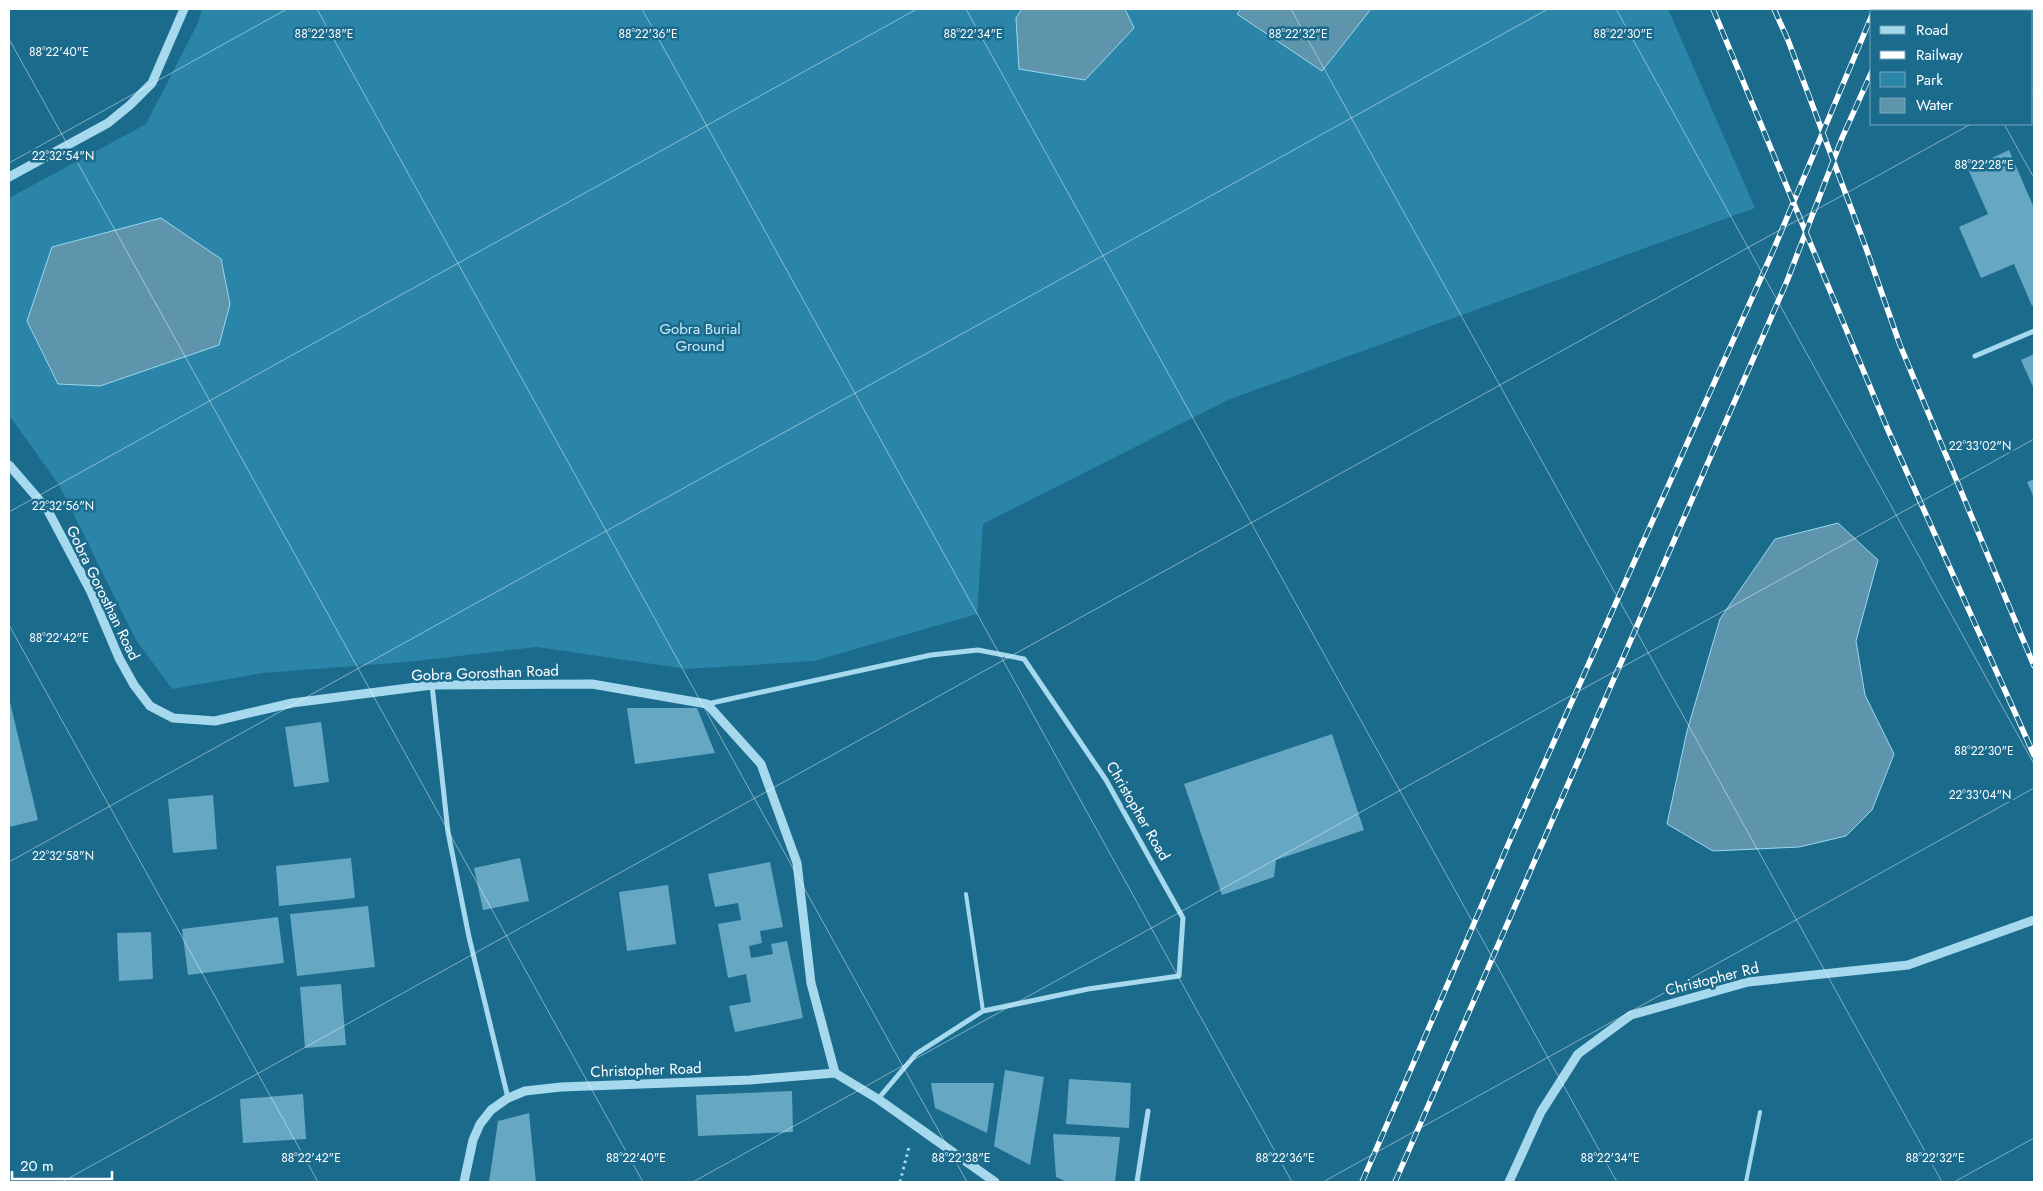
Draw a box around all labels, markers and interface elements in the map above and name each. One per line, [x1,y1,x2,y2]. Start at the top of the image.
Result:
legend [1870,10,2033,125]
text: Road [1916,19,1948,41]
text: 88°22'38"E [295,25,353,43]
text: 88°22'36"E [618,25,678,43]
text: 88°22'34"E [943,25,1003,43]
text: 88°22'32"E [1268,25,1328,43]
text: 88°22'30"E [1593,25,1653,43]
text: 88°22'40"E [29,43,89,61]
text: Railway [1916,44,1963,66]
text: Park [1916,69,1943,91]
text: Water [1916,94,1954,116]
text: 22°32'54"N [32,147,94,165]
text: 88°22'28"E [1954,156,2014,174]
park label: Gobra Burial Ground [659,318,741,357]
text: 22°33'02"N [1949,437,2011,455]
text: 22°32'56"N [32,497,94,515]
street label: Gobra Gorosthan Road [61,522,145,664]
text: 88°22'42"E [29,629,89,647]
street label: Gobra Gorosthan Road [411,659,559,687]
text: 88°22'30"E [1954,742,2014,760]
street label: Christopher Road [1101,757,1175,865]
text: 22°33'04"N [1949,786,2011,804]
text: 22°32'58"N [32,847,94,865]
street label: Christopher Rd [1663,957,1761,1001]
street label: Christopher Road [590,1057,702,1083]
scale bar [12,1148,112,1180]
text: 88°22'42"E [281,1149,341,1167]
text: 88°22'40"E [606,1149,666,1167]
text: 88°22'38"E [932,1149,990,1167]
text: 88°22'36"E [1255,1149,1315,1167]
text: 88°22'34"E [1580,1149,1640,1167]
text: 88°22'32"E [1905,1149,1965,1167]
text: 20 m [20,1155,54,1177]

